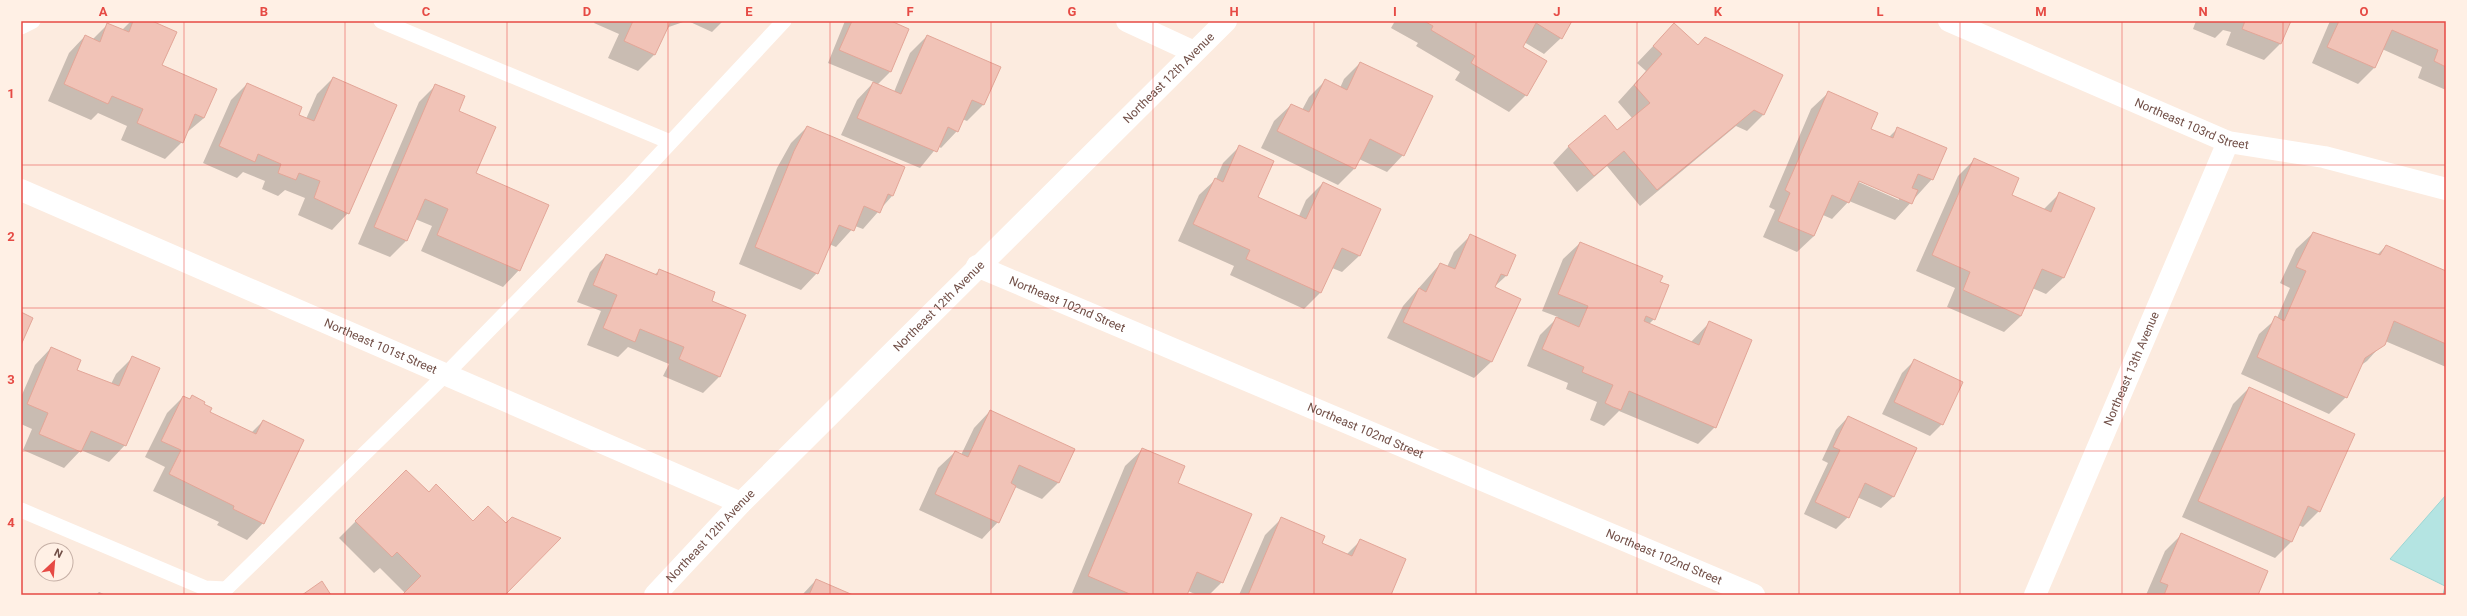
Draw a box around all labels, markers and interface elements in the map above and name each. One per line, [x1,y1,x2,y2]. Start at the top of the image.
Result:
text: A [99,4,108,19]
text: B [260,4,268,19]
text: C [422,4,431,19]
text: D [583,4,591,19]
text: E [745,4,753,19]
text: F [906,4,914,19]
text: G [1068,4,1077,19]
text: H [1229,4,1239,19]
text: I [1393,4,1397,19]
text: J [1553,4,1561,19]
text: K [1714,4,1723,19]
text: L [1876,4,1884,19]
text: M [2035,4,2047,19]
text: N [2198,4,2208,19]
text: O [2360,4,2369,19]
street label: Northeast 12th Avenue [1120,30,1217,126]
text: 1 [7,86,15,101]
street label: Northeast 103rd Street [2132,95,2250,152]
text: 2 [7,229,15,244]
street label: Northeast 12th Avenue [890,258,987,354]
street label: Northeast 102nd Street [1007,273,1127,335]
street label: Northeast 13th Avenue [2101,310,2162,428]
street label: Northeast 101st Street [322,316,439,377]
text: 3 [7,372,15,387]
street label: Northeast 102nd Street [1305,400,1426,461]
street label: Northeast 12th Avenue [663,486,758,585]
text: 4 [7,515,15,530]
street label: Northeast 102nd Street [1604,526,1724,588]
north arrow [34,542,74,582]
text: N [52,546,65,561]

